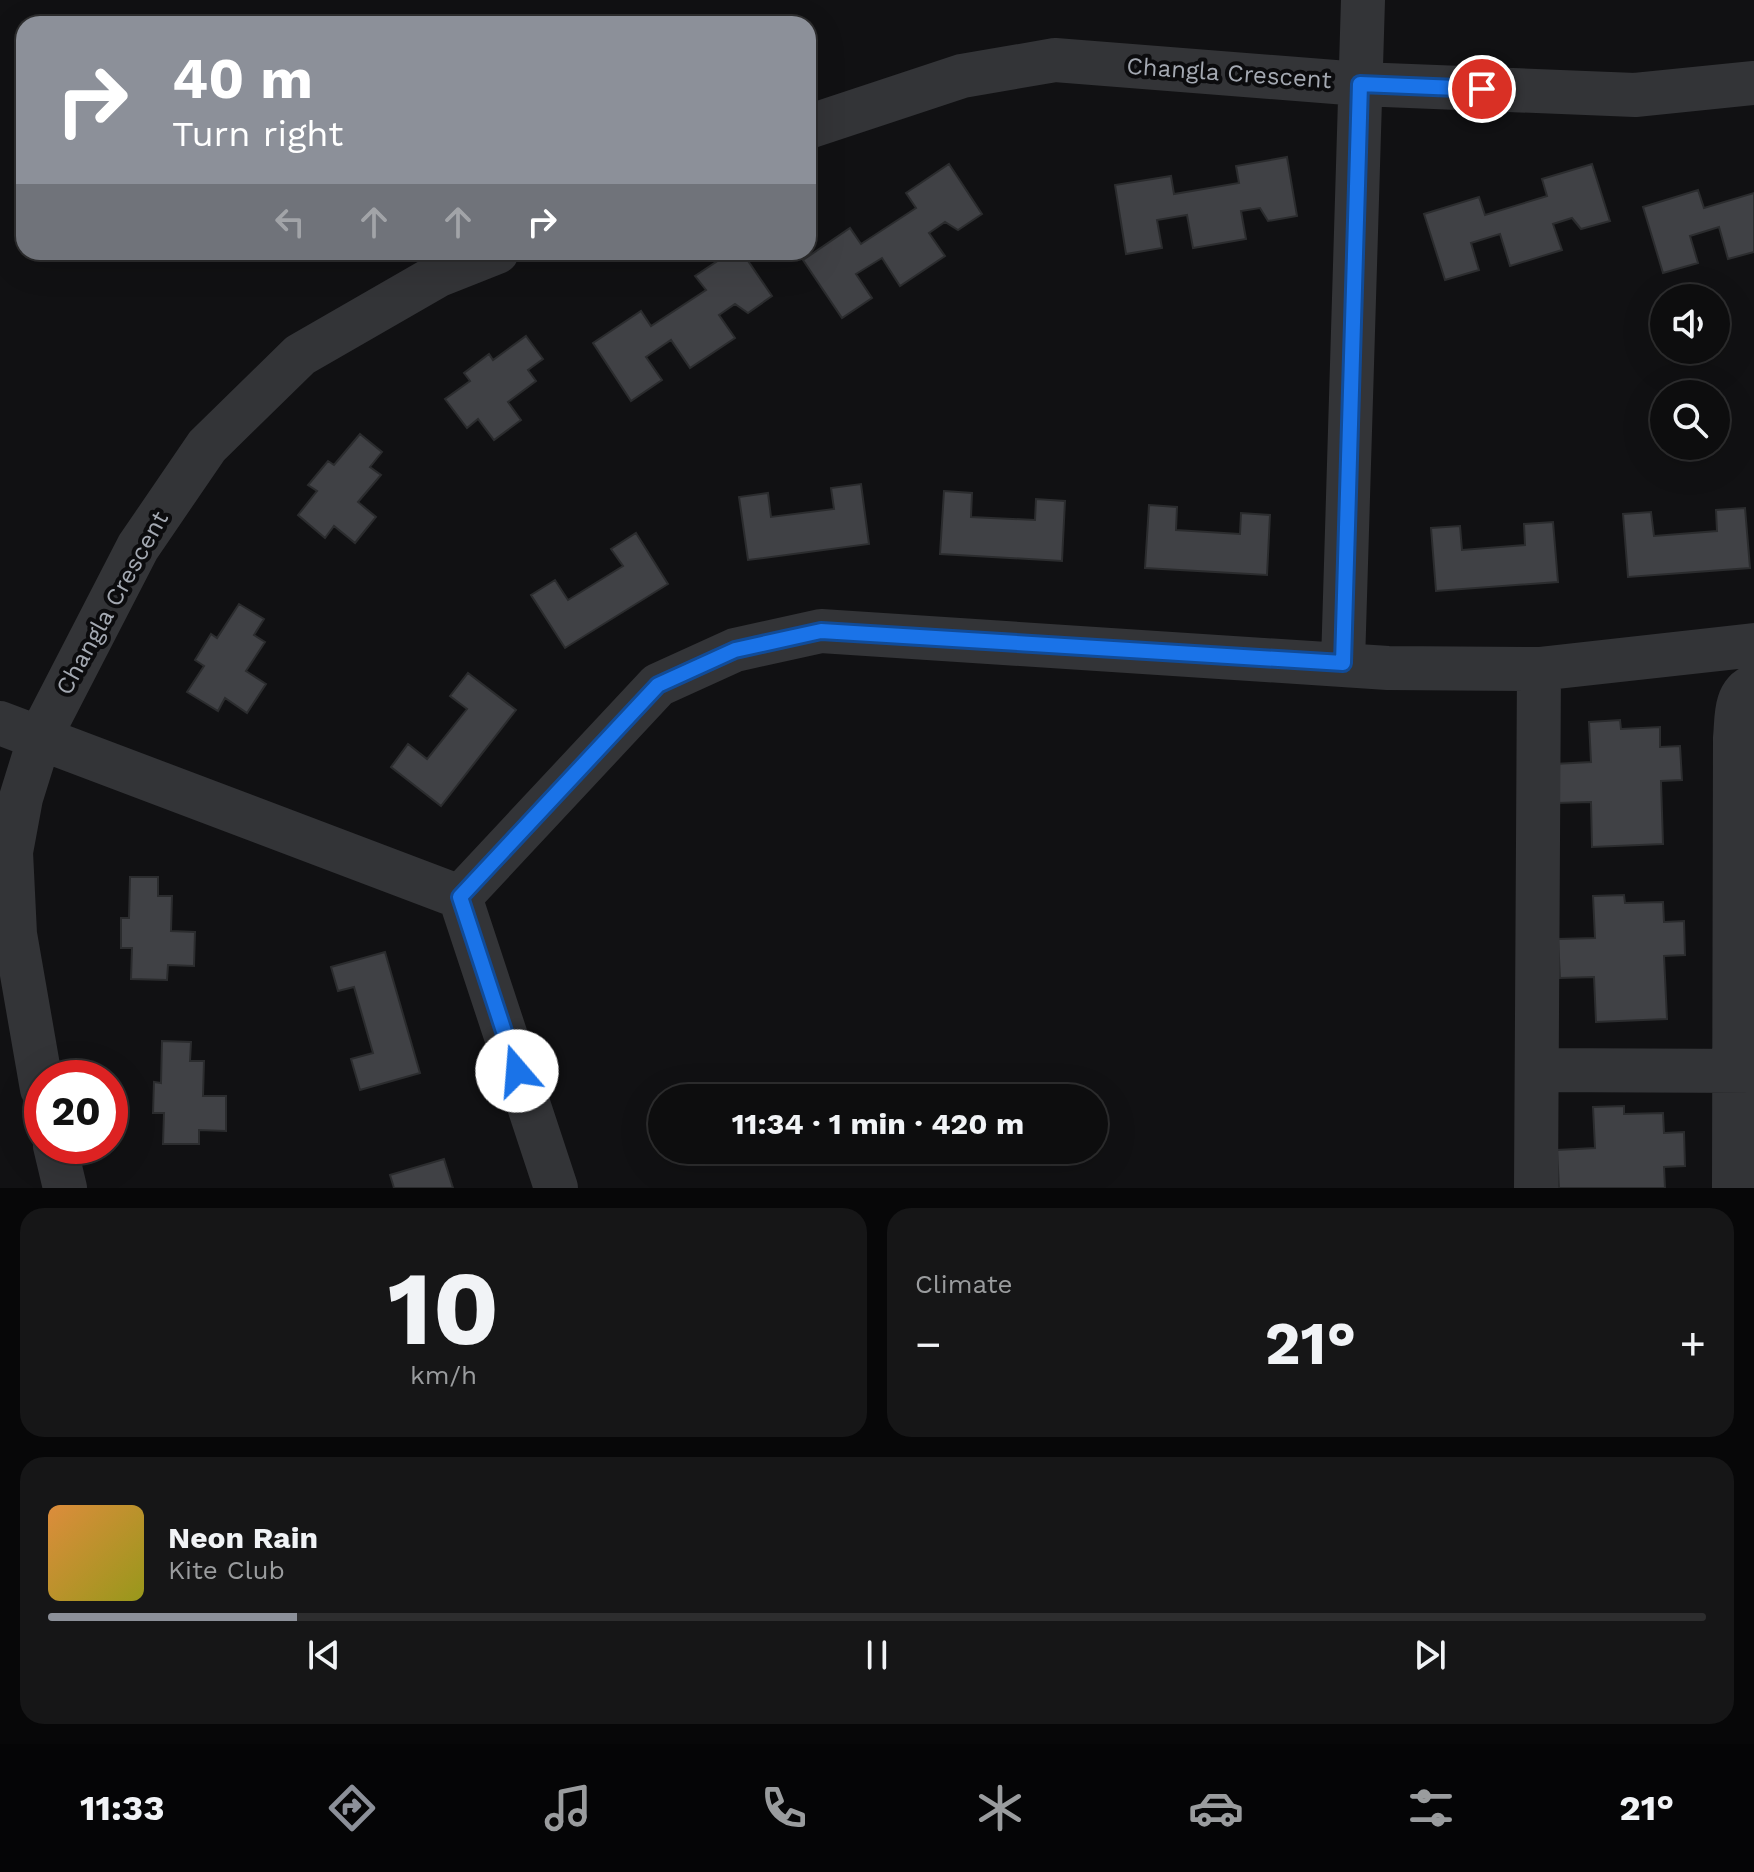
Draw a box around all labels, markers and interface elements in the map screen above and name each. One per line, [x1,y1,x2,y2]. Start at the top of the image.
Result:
text: 40 m [172,46,313,112]
icon: right [40,48,144,152]
street label: Changla Crescent [1126,52,1332,94]
pin [1448,55,1516,123]
icon: arrive [1460,67,1504,111]
text: Turn right [172,113,343,155]
icon: left [268,200,312,244]
icon: ahead [352,200,396,244]
icon: ahead [436,200,480,244]
icon: right [520,200,564,244]
map controls [1650,284,1730,460]
button: sound [1650,284,1730,364]
button: search [1650,380,1730,460]
street label: Changla Crescent [50,506,174,700]
position arrow [475,1029,559,1113]
speed limit sign: 20 [24,1060,128,1164]
text: 11:34 · 1 min · 420 m [732,1106,1024,1141]
text: 10 [388,1247,499,1369]
text: Climate [915,1269,1013,1299]
text: 21° [1265,1308,1356,1379]
text: − [915,1318,942,1370]
text: + [1679,1318,1706,1370]
text: km/h [410,1360,477,1390]
text: Neon Rain [168,1520,318,1555]
text: Kite Club [168,1555,285,1585]
icon: previous [302,1633,346,1677]
icon: pause [855,1633,899,1677]
icon: next [1408,1633,1452,1677]
icon: directions [324,1780,380,1836]
icon: music [540,1780,596,1836]
icon: phone [756,1780,812,1836]
icon: climate [972,1780,1028,1836]
icon: car [1188,1780,1244,1836]
icon: filters [1403,1780,1459,1836]
text: 11:33 [80,1787,165,1829]
text: 21° [1619,1787,1674,1829]

